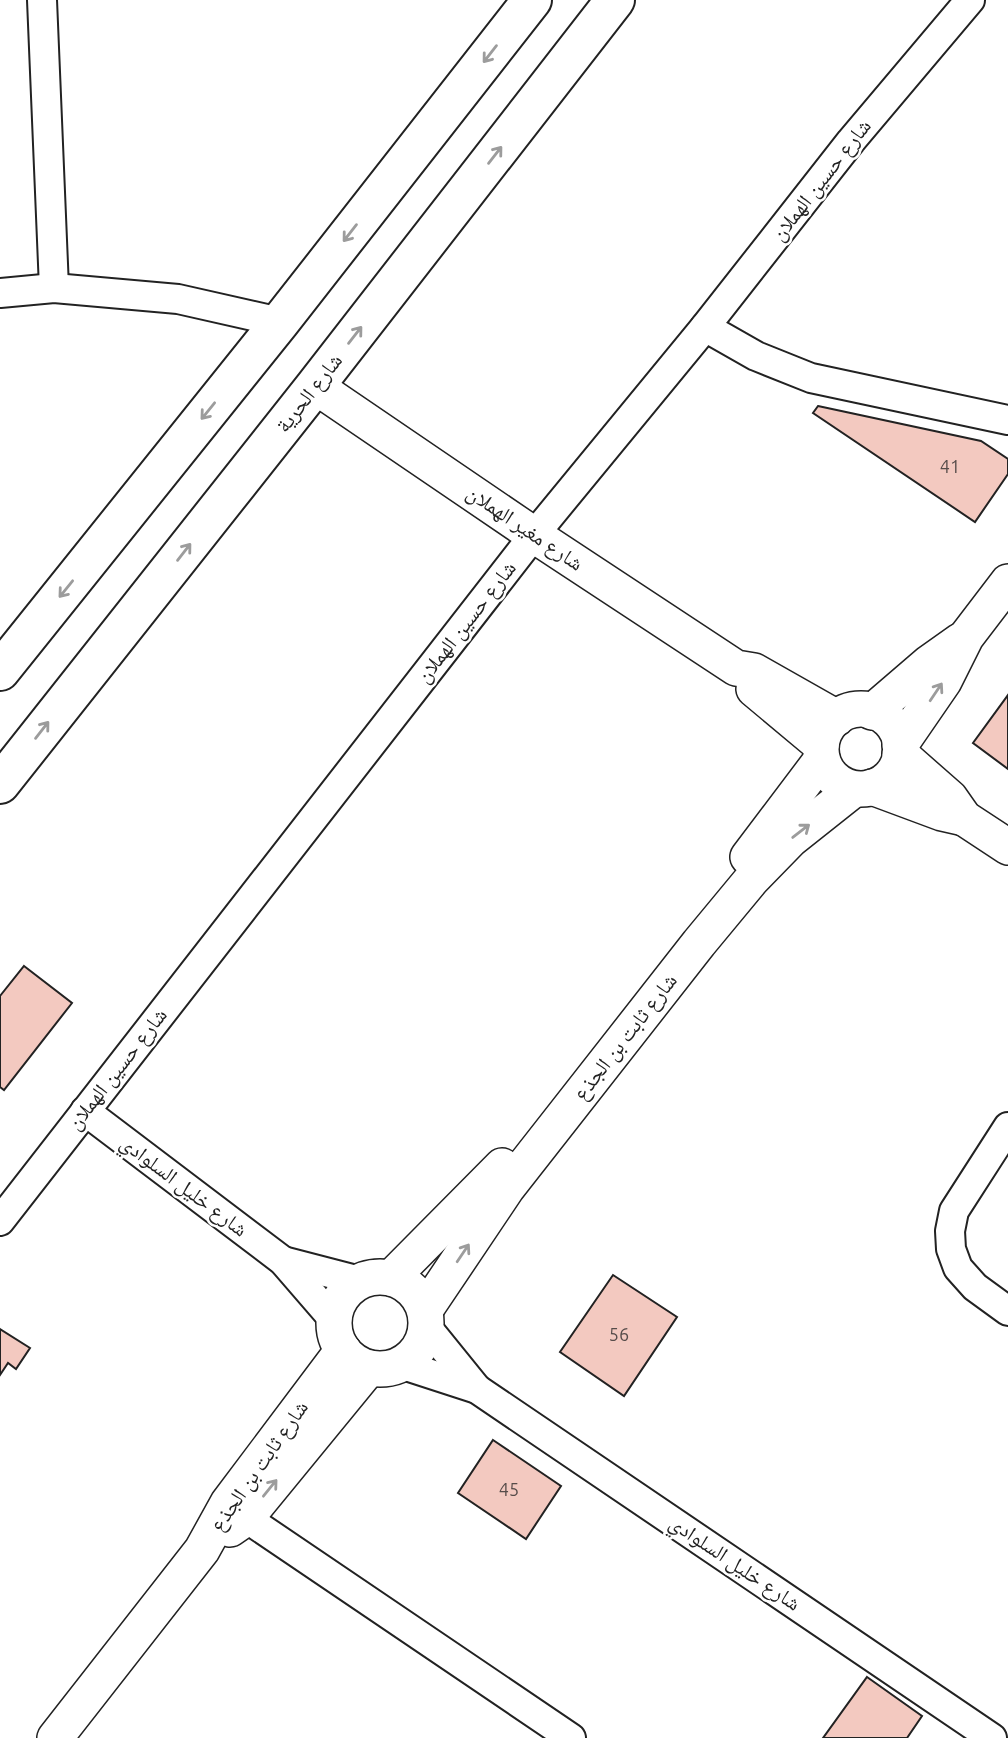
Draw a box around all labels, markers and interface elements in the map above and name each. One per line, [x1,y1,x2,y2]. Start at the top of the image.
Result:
one-way arrow [482,44,497,62]
street label: شارع حسين الهملان [765,114,877,246]
one-way arrow [487,147,502,165]
one-way arrow [342,223,357,242]
one-way arrow [348,326,363,345]
street label: شارع الحرية [270,348,348,438]
one-way arrow [201,402,216,420]
house number: 41 [940,456,960,476]
street label: شارع مغير الهملان [462,479,588,577]
one-way arrow [176,543,191,562]
street label: شارع حسين الهملان [410,556,522,688]
one-way arrow [58,579,74,597]
one-way arrow [929,683,943,703]
one-way arrow [35,722,50,740]
one-way arrow [791,823,809,839]
street label: شارع ثابت بن الجذع [567,968,683,1106]
street label: شارع حسين الهملان [61,1003,173,1135]
street label: شارع خليل السلوادي [113,1130,253,1245]
one-way arrow [456,1244,470,1263]
house number: 56 [609,1324,629,1344]
street label: شارع ثابت بن الجذع [204,1395,314,1537]
one-way arrow [262,1479,278,1497]
house number: 45 [499,1479,519,1499]
street label: شارع خليل السلوادي [662,1509,806,1619]

